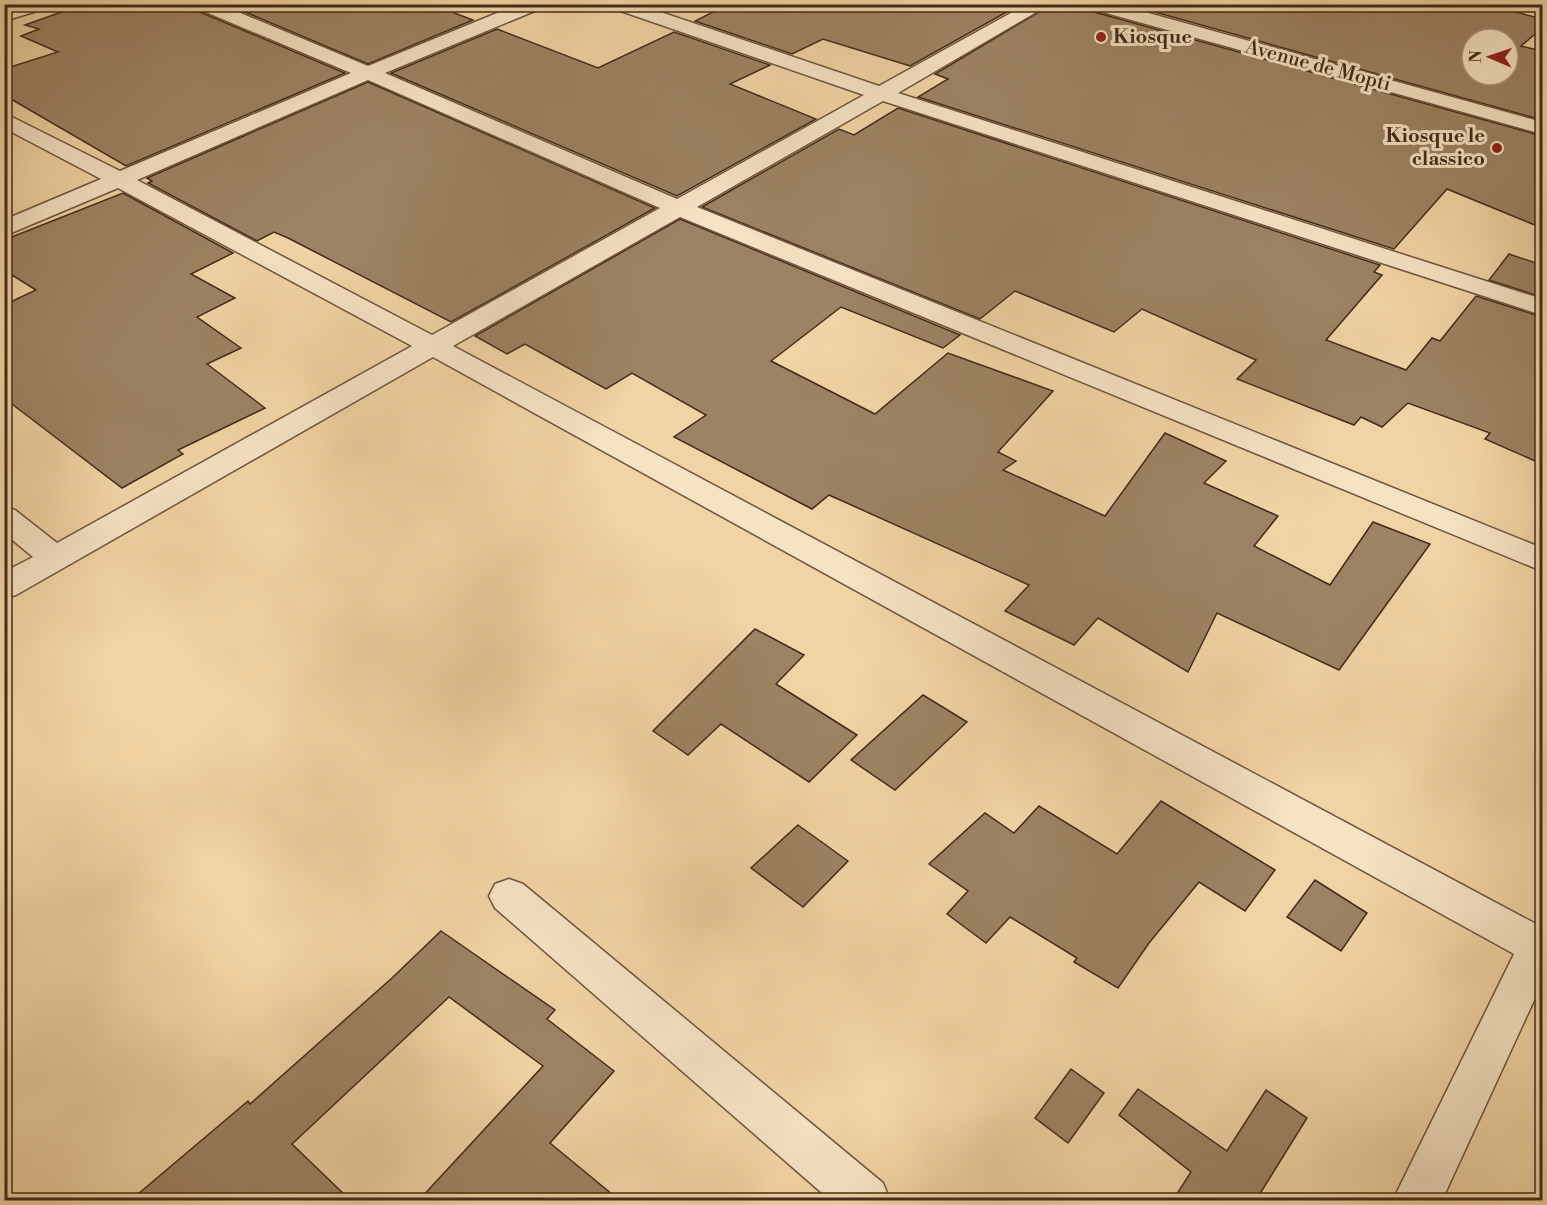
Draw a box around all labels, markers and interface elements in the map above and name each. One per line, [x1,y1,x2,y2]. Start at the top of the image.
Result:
place label: Kiosque [1113,25,1192,50]
north arrow [1460,27,1520,87]
marker: Kiosque [1094,30,1108,44]
street label: Avenue de Mopti [1241,34,1394,98]
text: N [1466,49,1486,63]
place label: Kiosque le classico [1385,124,1485,172]
marker: Kiosque le classico [1490,141,1504,155]

